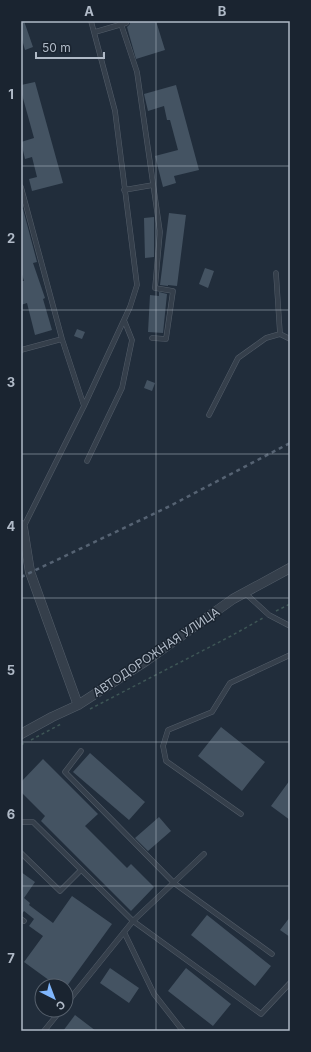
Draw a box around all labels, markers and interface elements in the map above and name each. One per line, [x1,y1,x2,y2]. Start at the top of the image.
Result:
text: A [84,3,94,19]
text: B [218,3,227,19]
scale bar [36,34,104,60]
text: 50 m [42,40,71,55]
text: 1 [8,86,14,102]
text: 2 [7,230,15,246]
text: 3 [7,374,15,390]
text: 4 [7,518,16,534]
street label: АВТОДОРОЖНАЯ УЛИЦА [90,604,222,700]
text: 5 [7,662,15,678]
text: 6 [7,806,15,822]
text: 7 [7,950,15,966]
north arrow [34,978,74,1018]
text: С [53,998,68,1013]

